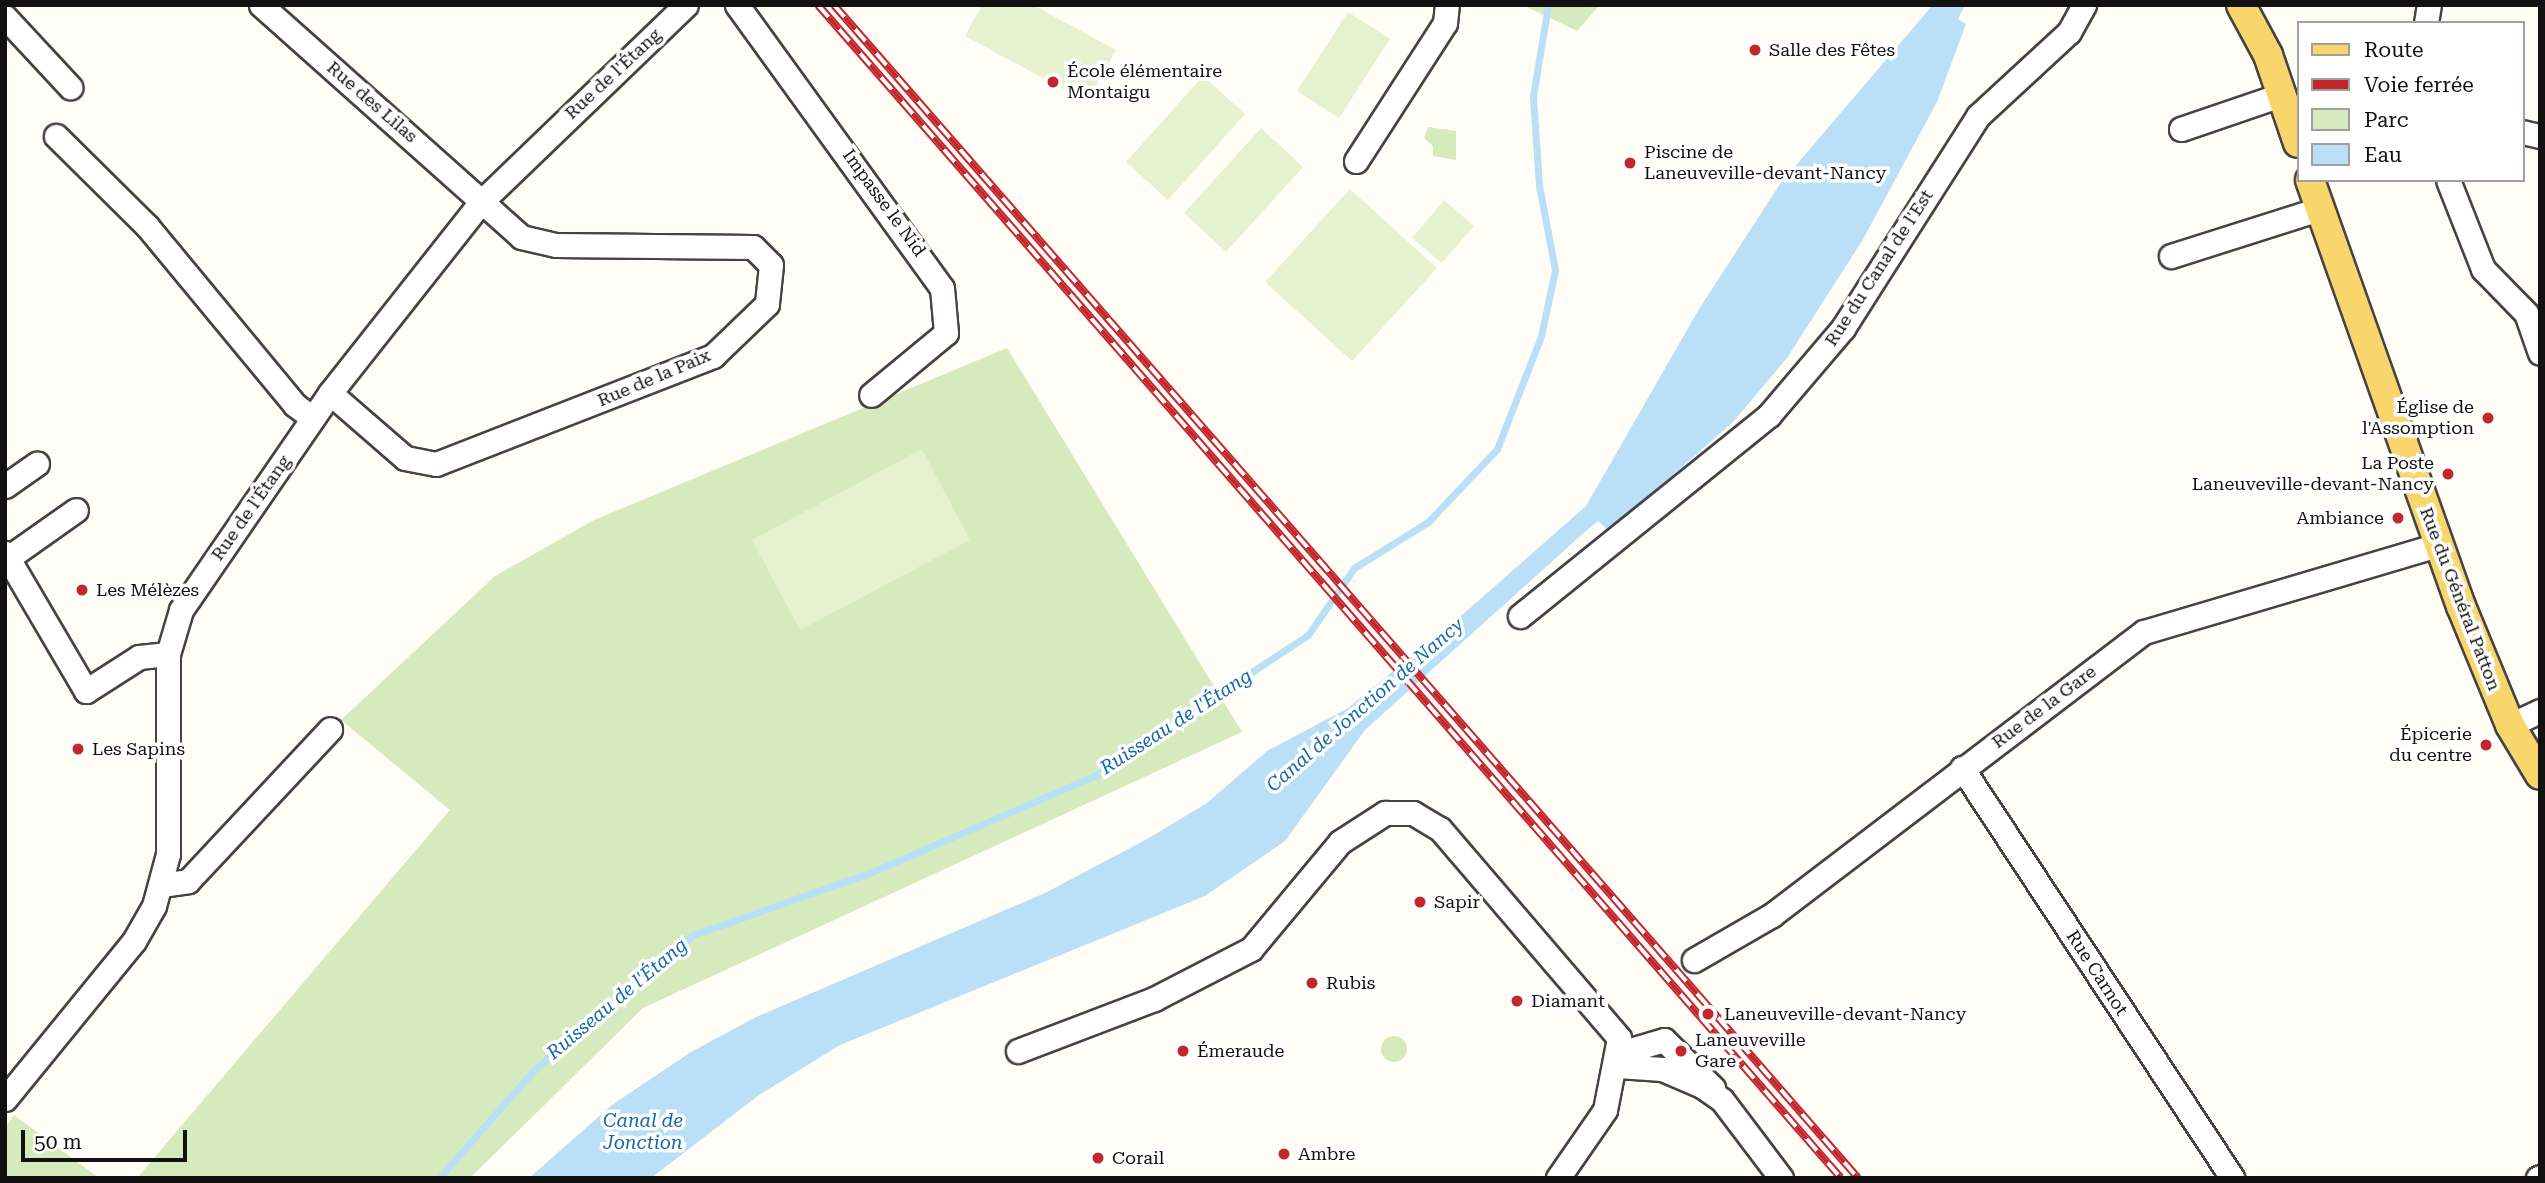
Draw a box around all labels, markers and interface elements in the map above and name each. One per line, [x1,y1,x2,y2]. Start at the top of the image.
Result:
legend [2296,21,2524,182]
street label: Rue de l'Étang [560,24,666,124]
text: Route [2364,38,2423,62]
place label: Salle des Fêtes [1769,39,1895,61]
marker: Salle des Fêtes [1747,42,1763,58]
street label: Rue des Lilas [322,57,422,147]
place label: École élémentaire Montaigu [1067,61,1222,104]
text: Voie ferrée [2364,73,2474,97]
marker: École élémentaire Montaigu [1045,74,1061,90]
text: Parc [2364,108,2408,132]
place label: Piscine de Laneuveville-devant-Nancy [1644,142,1886,184]
text: Eau [2364,143,2402,167]
street label: Impasse le Nid [838,145,930,261]
marker: Piscine de Laneuveville-devant-Nancy [1622,155,1638,171]
street label: Rue du Canal de l'Est [1820,186,1938,350]
street label: Rue de la Paix [594,344,714,412]
place label: Église de l'Assomption [2362,397,2474,440]
marker: Église de l'Assomption [2480,410,2496,426]
street label: Rue de l'Étang [207,451,295,565]
place label: La Poste Laneuveville-devant-Nancy [2192,453,2434,496]
marker: La Poste Laneuveville-devant-Nancy [2440,466,2456,482]
street label: Rue du Général Patton [2415,504,2505,694]
place label: Ambiance [2297,507,2384,529]
marker: Ambiance [2390,510,2406,526]
place label: Les Mélèzes [96,579,199,601]
marker: Les Mélèzes [74,582,90,598]
water label: Canal de Jonction de Nancy [1262,613,1468,797]
street label: Rue de la Gare [1988,661,2100,753]
water label: Ruisseau de l'Étang [1096,665,1256,779]
place label: Épicerie du centre [2389,724,2472,766]
marker: Épicerie du centre [2478,737,2494,753]
place label: Les Sapins [92,738,185,760]
marker: Les Sapins [70,741,86,757]
place label: Sapir [1434,891,1480,913]
marker: Sapir [1412,894,1428,910]
street label: Rue Carnot [2061,926,2133,1020]
water label: Ruisseau de l'Étang [542,934,692,1064]
place label: Rubis [1326,972,1375,994]
marker: Rubis [1304,975,1320,991]
place label: Diamant [1531,990,1605,1012]
marker: Diamant [1509,993,1525,1009]
place label: Laneuveville-devant-Nancy [1724,1003,1966,1025]
marker: Laneuveville-devant-Nancy [1698,1004,1718,1024]
place label: Laneuveville Gare [1695,1030,1806,1072]
place label: Émeraude [1197,1040,1284,1062]
marker: Émeraude [1175,1043,1191,1059]
marker: Laneuveville Gare [1673,1043,1689,1059]
water label: Canal de Jonction [603,1110,683,1154]
scale bar [24,1116,191,1160]
text: 50 m [34,1130,82,1154]
place label: Ambre [1298,1143,1355,1165]
marker: Ambre [1276,1146,1292,1162]
place label: Corail [1112,1147,1164,1169]
marker: Corail [1090,1150,1106,1166]

